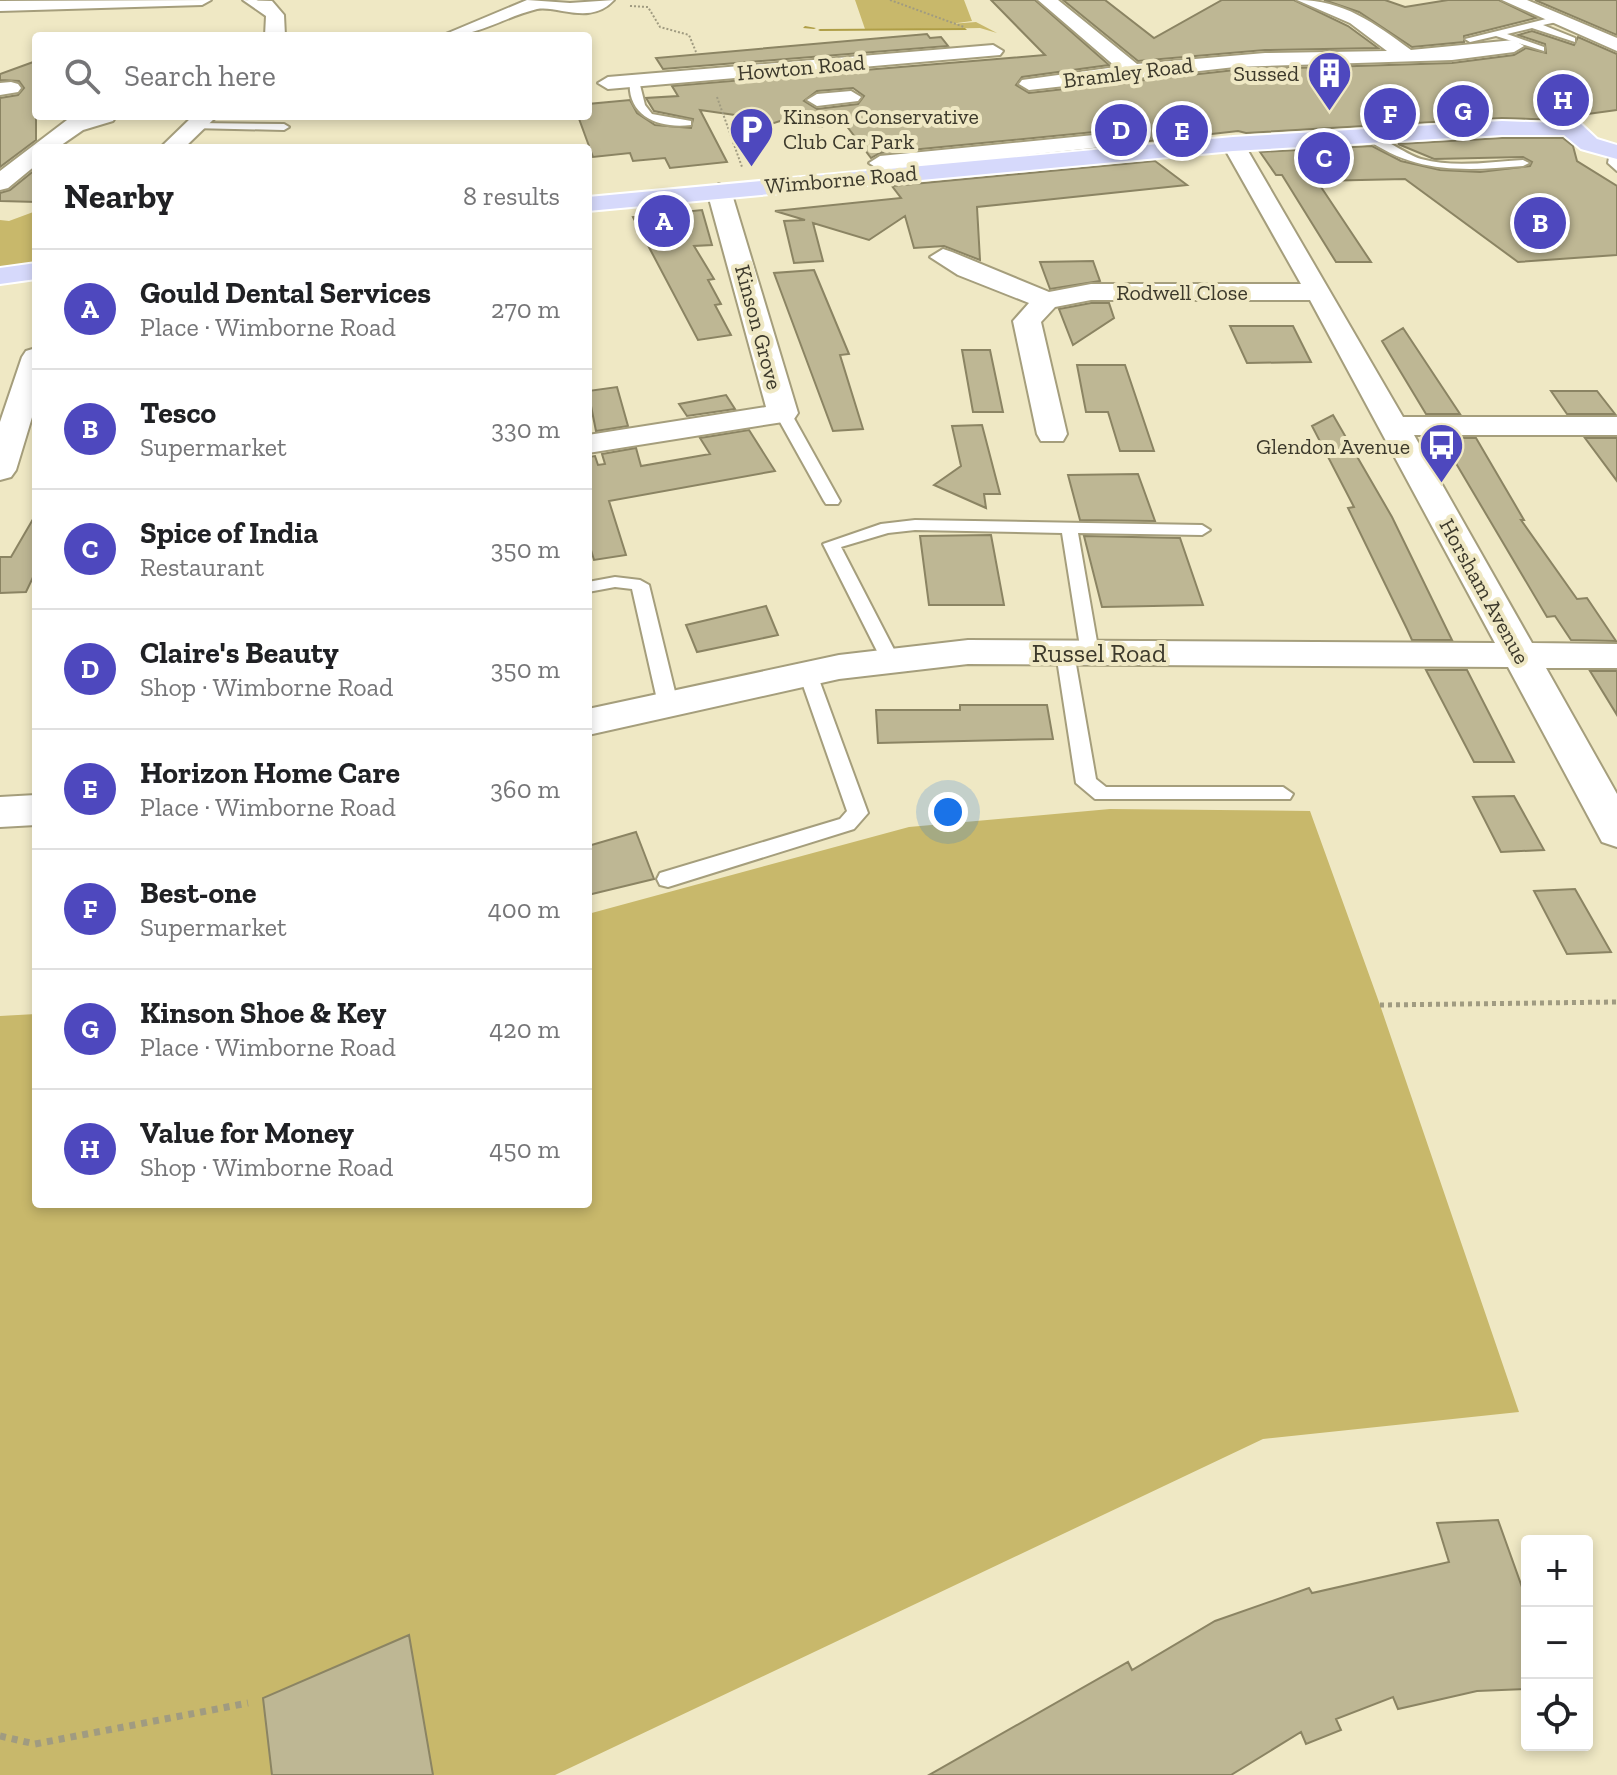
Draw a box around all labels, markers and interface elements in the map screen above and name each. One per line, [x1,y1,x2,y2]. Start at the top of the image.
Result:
search box [32,32,592,120]
street label: Howton Road [736,48,866,87]
building icon: Sussed [1306,49,1354,112]
street label: Bramley Road [1061,51,1195,94]
icon: search [60,54,104,98]
text: Search here [124,58,276,94]
place label: Sussed [1233,60,1299,87]
pin: H [1537,70,1589,130]
pin: G [1437,81,1489,141]
pin: F [1364,84,1416,144]
pin: D [1095,100,1147,160]
pin: E [1156,101,1208,161]
place label: Kinson Conservative Club Car Park [783,103,979,155]
parking icon: Kinson Conservative Club Car Park [728,105,776,168]
pin: C [1298,128,1350,188]
street label: Wimborne Road [764,159,918,200]
text: Nearby [64,176,174,217]
text: 8 results [463,180,560,212]
pin: A [638,191,690,251]
pin: B [1514,193,1566,253]
street label: Kinson Grove [729,262,788,392]
text: Gould Dental Services [140,275,431,311]
street label: Rodwell Close [1116,279,1248,306]
text: A [81,293,99,325]
text: 270 m [491,293,560,325]
text: Place · Wimborne Road [140,311,396,343]
text: Tesco [140,395,216,431]
text: B [82,413,98,445]
text: 330 m [491,413,560,445]
bus stop icon: Glendon Avenue [1417,422,1465,485]
text: Supermarket [140,431,287,463]
place label: Glendon Avenue [1256,433,1410,460]
street label: Horsham Avenue [1433,514,1536,669]
text: Spice of India [140,515,318,551]
text: C [82,533,98,565]
text: 350 m [491,533,560,565]
text: Restaurant [140,551,264,583]
text: Claire's Beauty [140,635,339,671]
street label: Russel Road [1032,637,1166,669]
text: D [81,653,99,685]
text: 350 m [491,653,560,685]
text: Shop · Wimborne Road [140,671,393,703]
text: Horizon Home Care [140,755,400,791]
text: E [82,773,98,805]
text: 360 m [490,773,560,805]
text: Place · Wimborne Road [140,791,396,823]
your location [928,792,968,832]
text: Best-one [140,875,256,911]
text: F [83,893,97,925]
text: 400 m [488,893,560,925]
text: Supermarket [140,911,287,943]
text: Kinson Shoe & Key [140,995,386,1031]
text: G [81,1013,99,1045]
text: 420 m [489,1013,560,1045]
text: Place · Wimborne Road [140,1031,396,1063]
text: Value for Money [140,1115,354,1151]
text: H [80,1133,100,1165]
text: 450 m [489,1133,560,1165]
text: Shop · Wimborne Road [140,1151,393,1183]
map controls [1521,1535,1593,1751]
button: + [1521,1535,1593,1607]
button: − [1521,1607,1593,1679]
button: locate [1521,1679,1593,1751]

